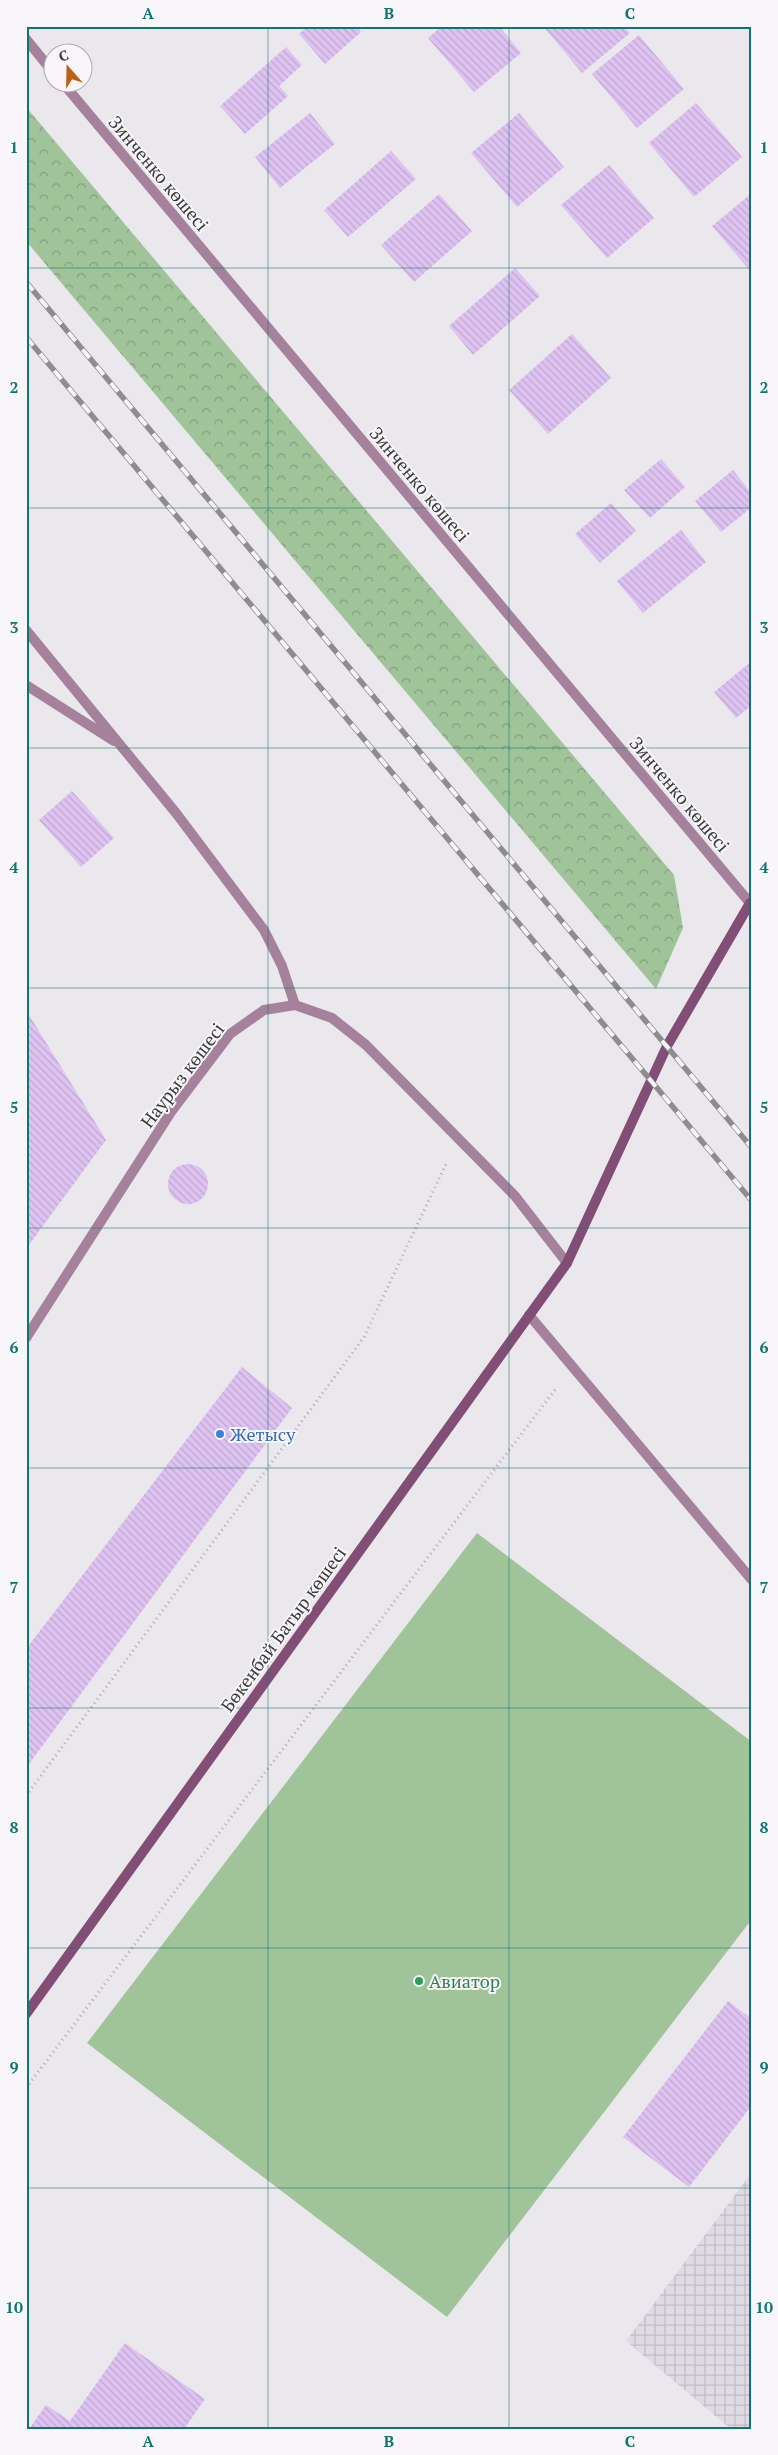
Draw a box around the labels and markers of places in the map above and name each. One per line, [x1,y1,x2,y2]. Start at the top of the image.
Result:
place label: Жетысу [230,1422,296,1446]
marker: Жетысу [214,1428,226,1440]
place label: Авиатор [429,1969,500,1993]
marker: Авиатор [413,1975,425,1987]

